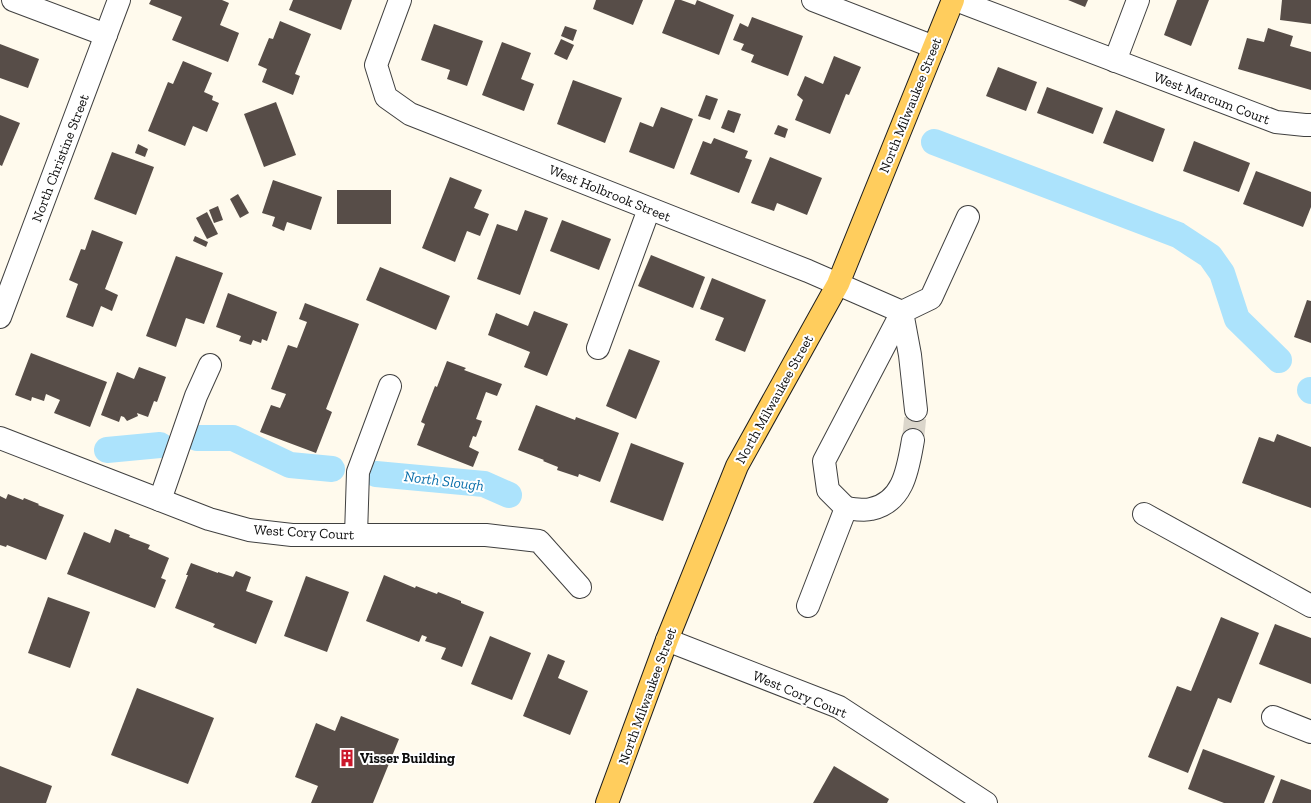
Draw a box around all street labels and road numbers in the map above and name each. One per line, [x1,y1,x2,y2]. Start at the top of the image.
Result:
street label: North Milwaukee Street [875,34,946,175]
street label: West Marcum Court [1151,68,1273,129]
street label: North Christine Street [28,91,93,225]
street label: West Holbrook Street [546,161,674,226]
street label: North Milwaukee Street [732,331,817,467]
street label: West Cory Court [253,521,356,544]
street label: North Milwaukee Street [615,625,680,767]
street label: West Cory Court [750,667,850,722]

